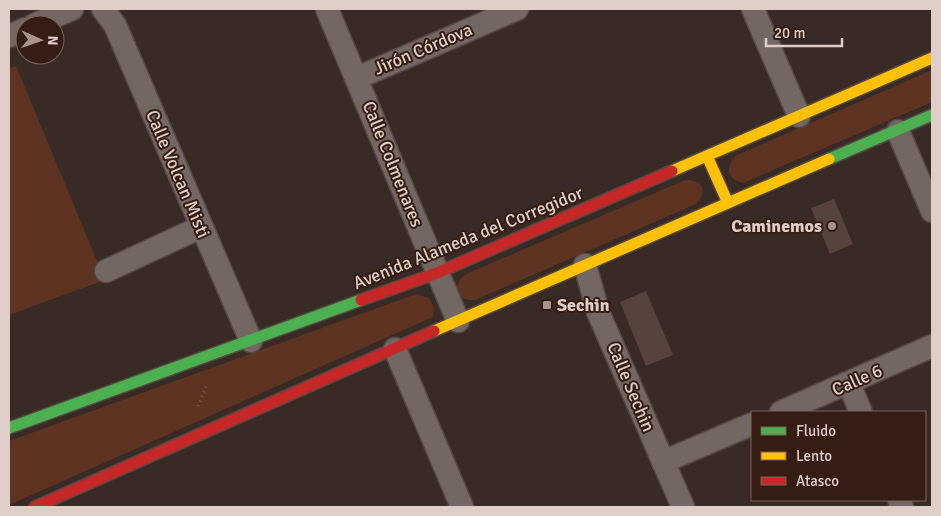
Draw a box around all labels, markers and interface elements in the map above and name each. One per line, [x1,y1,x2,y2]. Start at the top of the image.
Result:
north arrow [15,15,65,65]
scale bar [766,15,842,47]
street label: Jirón Córdova [370,18,476,80]
text: 20 m [774,24,805,42]
text: N [44,35,61,46]
street label: Calle Colmenares [358,98,428,230]
street label: Calle Volcan Misti [141,107,215,241]
street label: Avenida Alameda del Corregidor [350,182,586,294]
place label: Caminemos [731,215,822,237]
marker: Caminemos [826,220,838,232]
place label: Sechin [557,294,610,316]
marker: Sechin [541,299,553,311]
street label: Calle Sechin [602,339,660,435]
street label: Calle 6 [828,359,886,401]
legend [751,411,926,501]
text: Fluido [796,422,836,440]
text: Lento [796,447,832,465]
text: Atasco [796,472,839,490]

